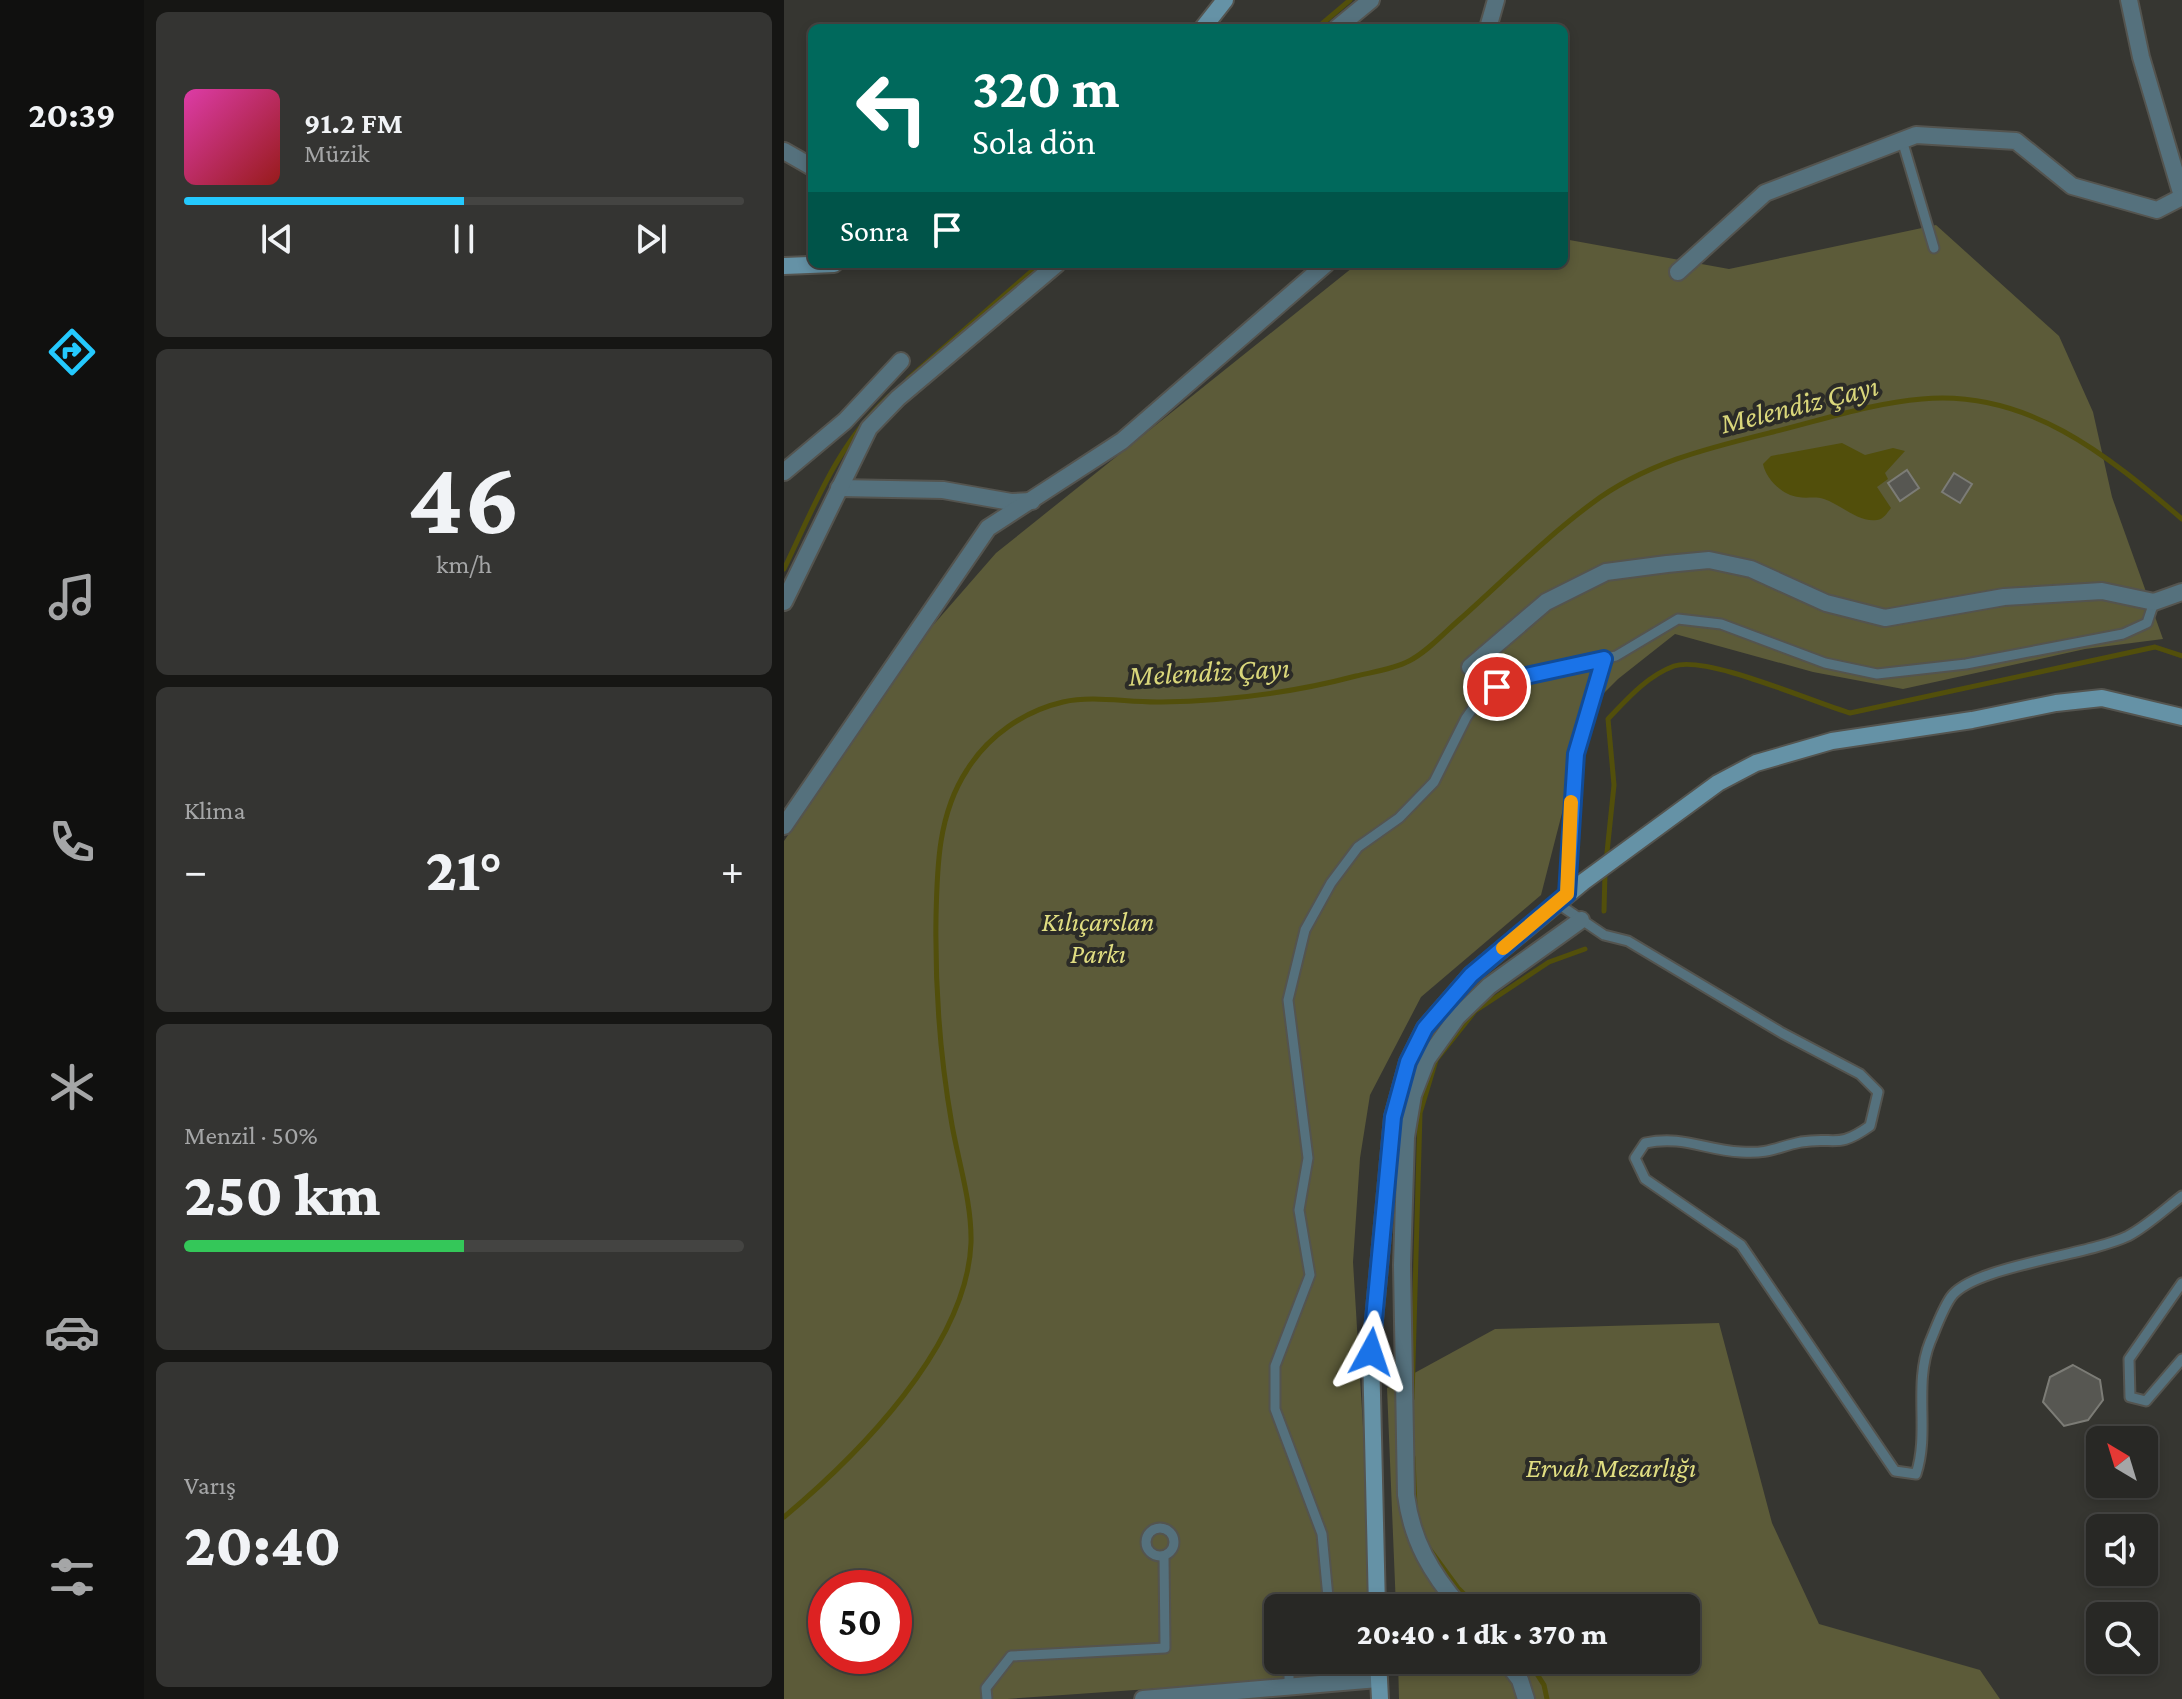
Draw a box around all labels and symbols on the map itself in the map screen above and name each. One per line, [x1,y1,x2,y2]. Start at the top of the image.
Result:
water label: Melendiz Çayı [1716,368,1882,441]
water label: Melendiz Çayı [1126,650,1291,693]
pin [1463,653,1531,721]
park label: Kılıçarslan Parkı [1041,906,1155,969]
position arrow [1329,1310,1413,1394]
north arrow [2086,1426,2158,1498]
park label: Ervah Mezarlığı [1526,1452,1696,1483]
speed limit sign: 50 [808,1570,912,1674]

